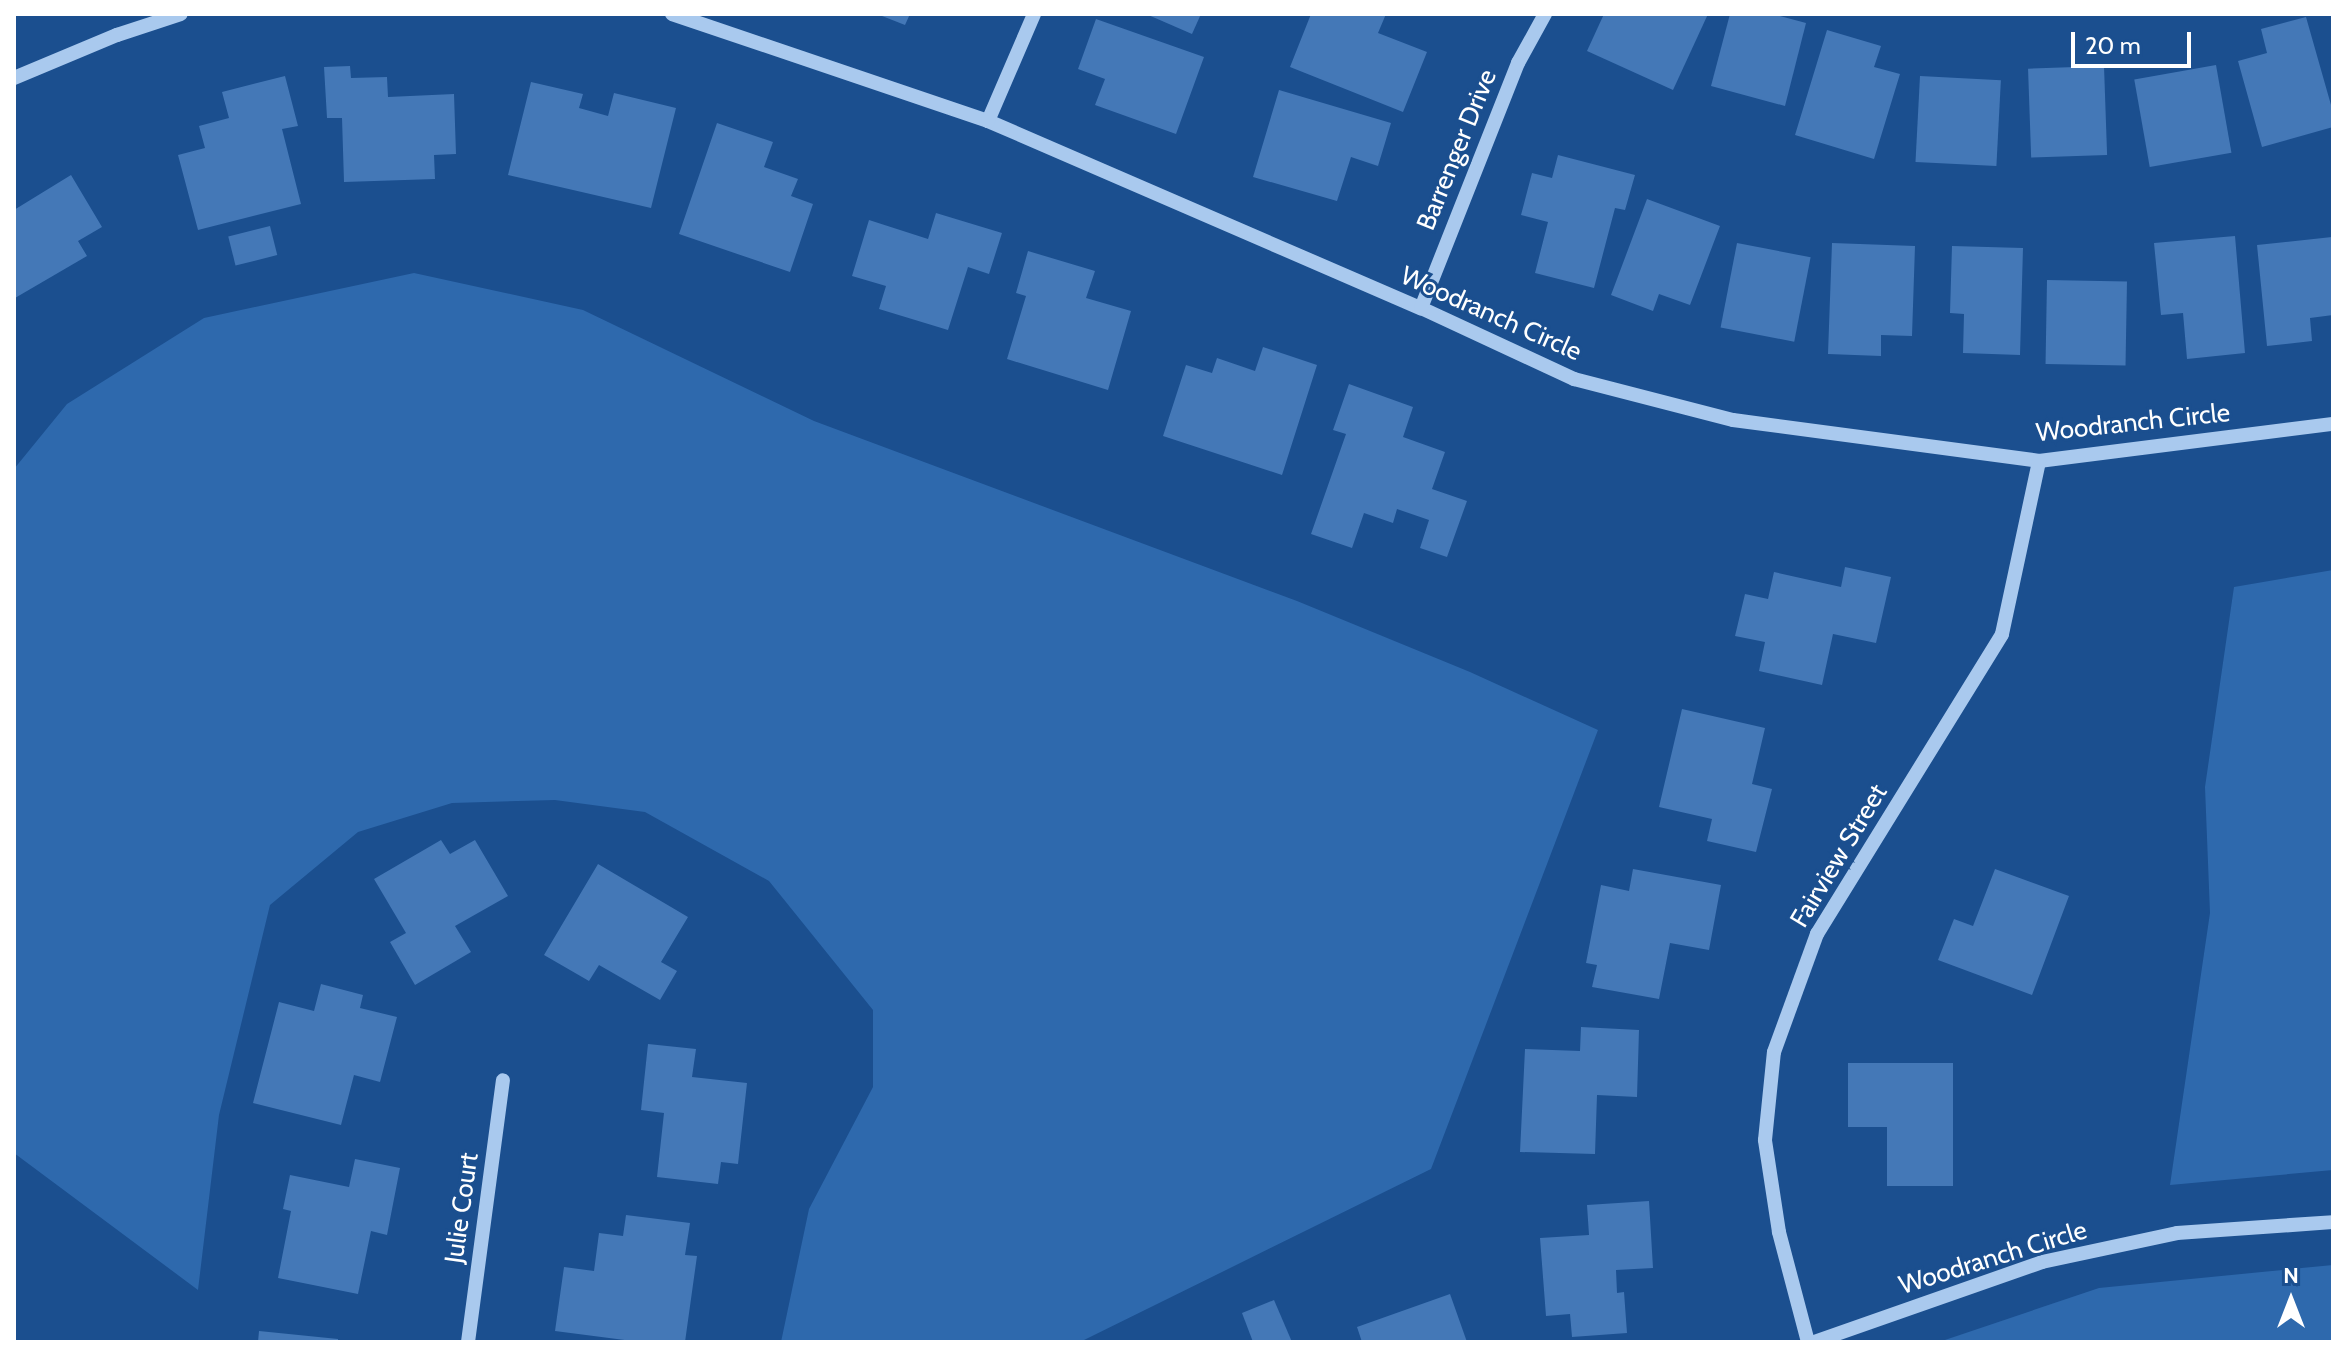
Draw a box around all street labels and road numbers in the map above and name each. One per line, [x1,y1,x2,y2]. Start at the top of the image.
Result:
street label: Barrenger Drive [1411,65,1503,235]
street label: Woodranch Circle [1396,260,1586,368]
street label: Woodranch Circle [2035,397,2231,449]
street label: Fairview Street [1784,779,1894,933]
street label: Julie Court [439,1151,485,1265]
street label: Woodranch Circle [1895,1215,2091,1301]

